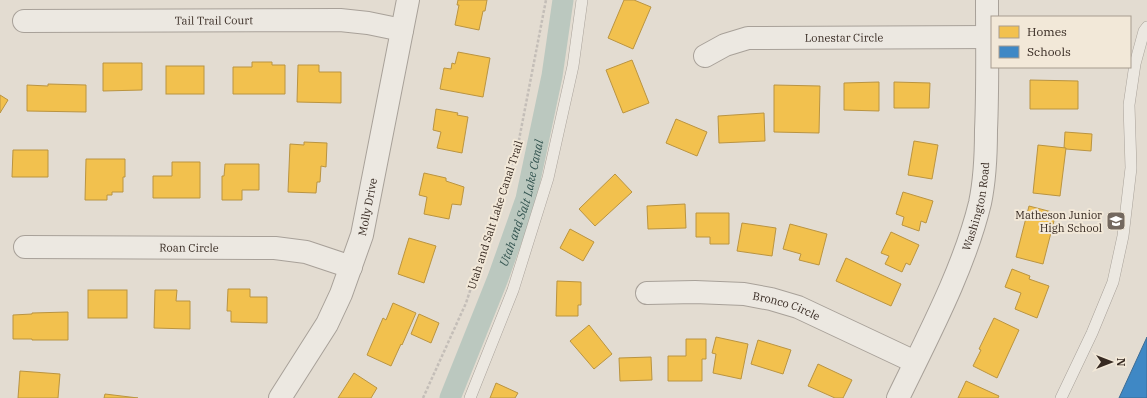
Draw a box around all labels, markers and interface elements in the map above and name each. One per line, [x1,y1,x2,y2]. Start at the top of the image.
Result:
street label: Tail Trail Court [175,13,253,28]
legend [991,16,1131,68]
text: Homes [1027,24,1067,39]
street label: Lonestar Circle [805,30,884,45]
text: Schools [1027,44,1071,59]
water label: Utah and Salt Lake Canal [495,138,546,268]
street label: Utah and Salt Lake Canal Trail [464,139,526,291]
street label: Washington Road [959,161,992,252]
street label: Molly Drive [355,177,380,237]
place label: Matheson Junior High School [1015,208,1102,235]
school or university icon: Matheson Junior High School [1105,210,1127,232]
street label: Roan Circle [159,241,219,255]
street label: Bronco Circle [751,289,822,323]
north arrow [1091,342,1131,382]
text: N [1114,358,1128,367]

